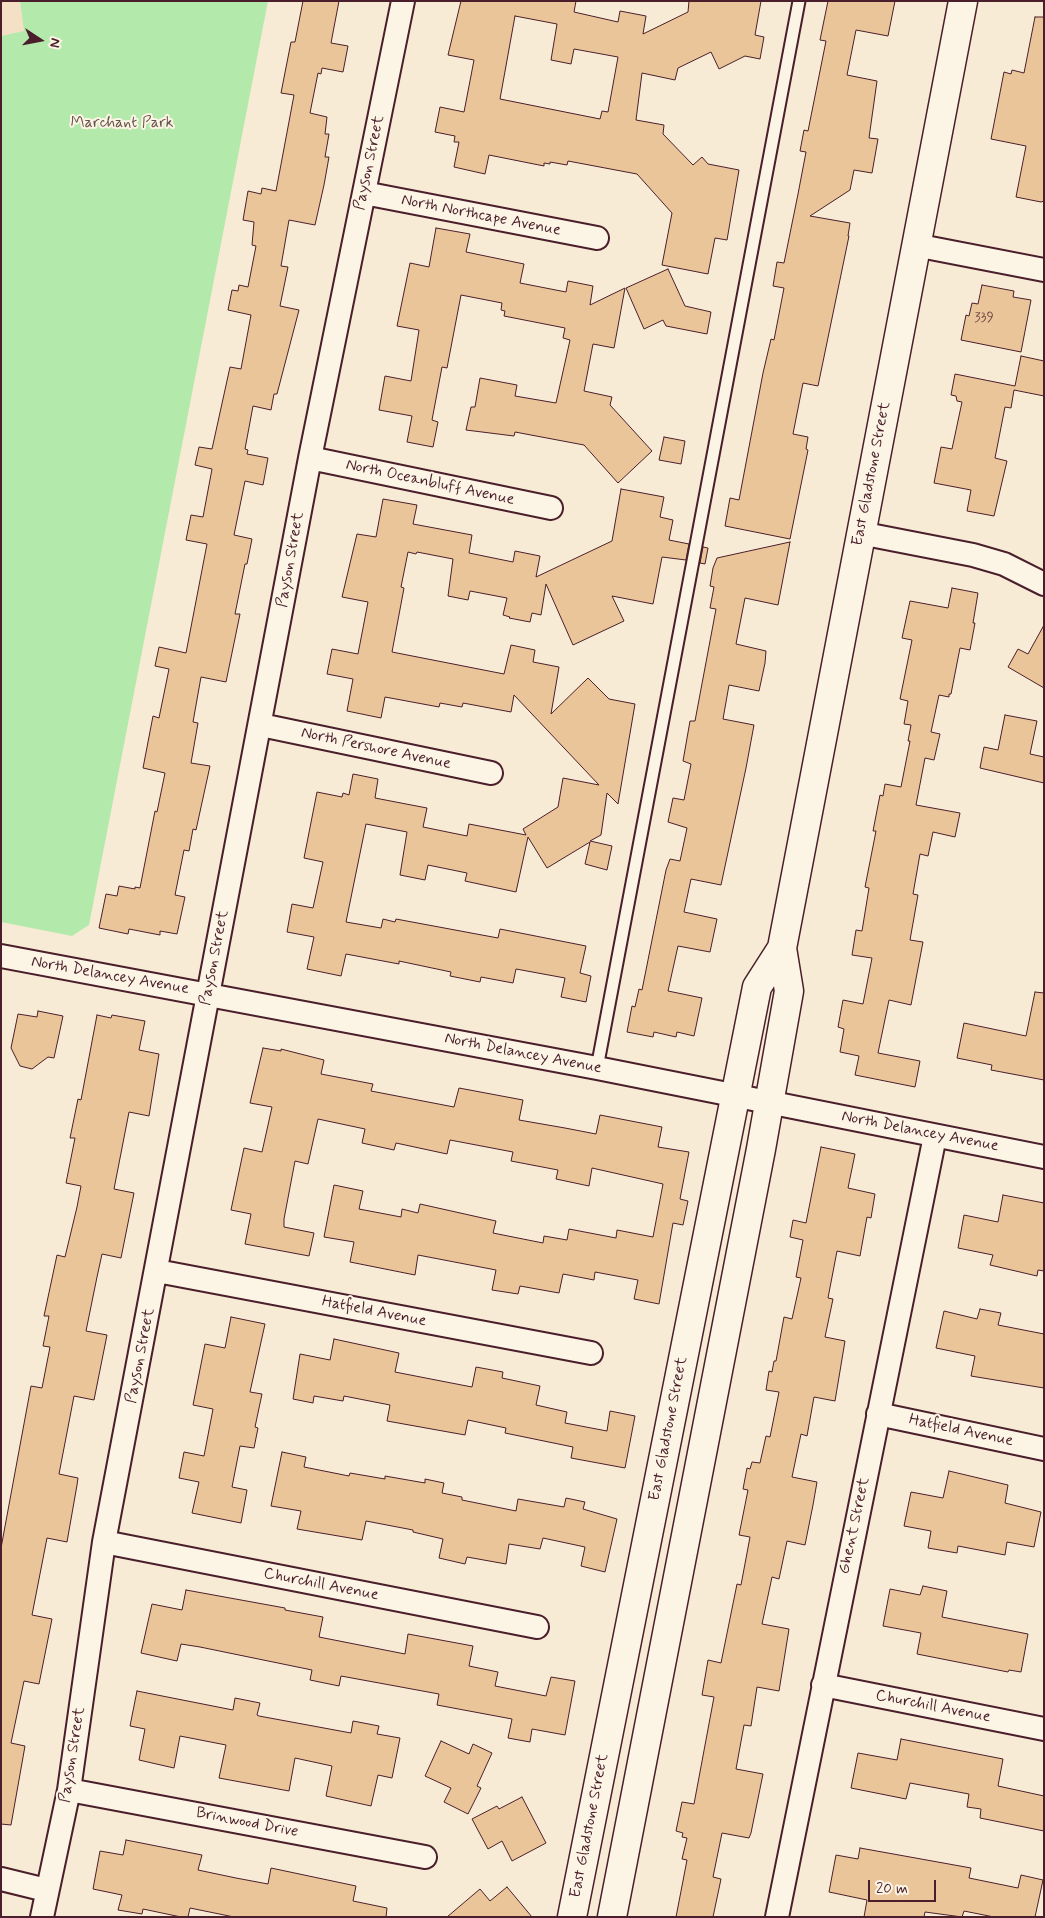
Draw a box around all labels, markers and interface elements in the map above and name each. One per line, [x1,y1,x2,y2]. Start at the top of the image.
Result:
north arrow [15,15,65,65]
text: N [45,37,64,49]
park label: Marchant Park [71,114,173,134]
street label: Payson Street [351,114,389,212]
street label: North Northcape Avenue [400,191,562,241]
house number: 339 [974,310,994,326]
street label: East Gladstone Street [849,400,895,548]
street label: North Oceanbluff Avenue [344,456,516,510]
street label: Payson Street [273,511,309,609]
street label: North Pershore Avenue [299,724,453,774]
street label: Payson Street [196,909,234,1007]
street label: North Delancey Avenue [30,953,190,999]
street label: North Delancey Avenue [443,1029,603,1079]
street label: North Delancey Avenue [840,1107,1000,1157]
street label: Hatfield Avenue [320,1292,428,1332]
street label: Payson Street [122,1307,160,1405]
street label: East Gladstone Street [646,1355,692,1503]
street label: Hatfield Avenue [907,1411,1015,1451]
street label: Ghent Street [835,1476,875,1576]
street label: Churchill Avenue [262,1564,380,1606]
street label: Churchill Avenue [874,1686,992,1728]
street label: Payson Street [56,1706,90,1804]
street label: East Gladstone Street [567,1752,613,1900]
street label: Brinwood Drive [194,1804,300,1842]
scale bar [870,1870,938,1902]
text: 20 m [876,1879,908,1899]

